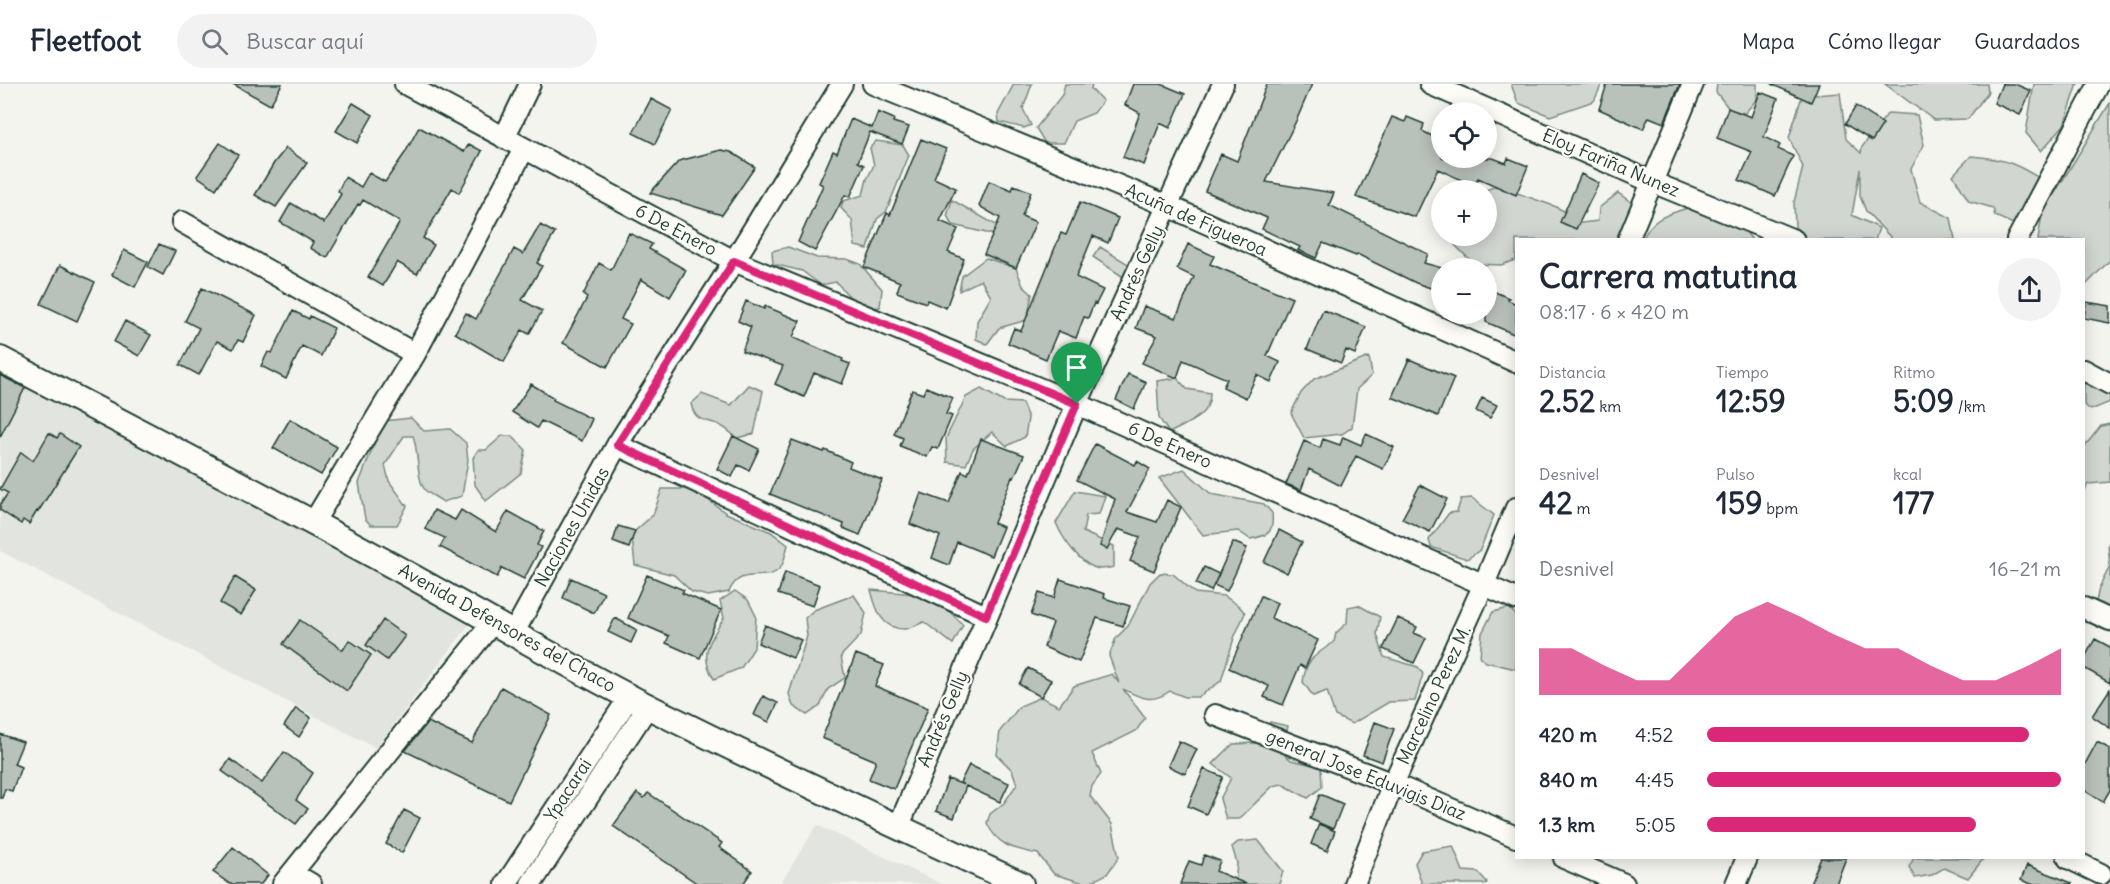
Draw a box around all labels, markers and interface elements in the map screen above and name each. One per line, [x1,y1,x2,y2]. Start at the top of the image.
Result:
search box [177,14,597,68]
text: Fleetfoot [30,23,141,59]
icon: search [198,25,231,58]
text: Buscar aquí [246,27,364,55]
text: Mapa [1742,28,1795,55]
text: Cómo llegar [1828,28,1941,55]
text: Guardados [1974,28,2080,55]
map controls [1431,102,1497,324]
button: locate [1431,102,1497,168]
street label: Eloy Fariña Nunez [1539,123,1684,202]
street label: Acuña de Figueroa [1122,178,1271,261]
button: + [1431,180,1497,246]
street label: 6 De Enero [631,198,721,261]
street label: Andrés Gelly [1104,221,1169,324]
text: Carrera matutina [1539,255,1797,297]
button: − [1431,258,1497,324]
button: share [1998,258,2061,321]
text: 08:17 · 6 × 420 m [1539,299,1689,324]
pin [1051,342,1102,404]
icon: arrive [1060,351,1093,384]
text: Distancia [1539,362,1606,382]
text: Tiempo [1716,362,1769,382]
text: Ritmo [1893,362,1935,382]
text: 2.52 [1539,382,1595,420]
text: 12:59 [1716,382,1786,420]
text: 5:09 [1893,382,1954,420]
text: km [1595,396,1621,416]
text: /km [1954,396,1986,416]
street label: 6 De Enero [1125,416,1216,473]
street label: Naciones Unidas [529,463,614,591]
text: Desnivel [1539,464,1599,484]
text: Pulso [1716,464,1755,484]
text: kcal [1893,464,1922,484]
text: 42 [1539,484,1573,522]
text: 159 [1716,484,1762,522]
text: 177 [1893,484,1934,522]
text: m [1573,498,1591,518]
text: bpm [1762,498,1798,518]
text: Desnivel [1539,556,1614,581]
text: 16–21 m [1989,556,2061,581]
street label: Avenida Defensores del Chaco [395,558,620,697]
street label: Marcelino Perez M. [1391,622,1476,768]
street label: Andrés Gelly [912,667,973,770]
text: 420 m [1539,722,1597,747]
text: 4:52 [1635,722,1674,747]
street label: general Jose Eduvigis Diaz [1263,724,1470,825]
street label: Ypacarai [539,754,596,825]
text: 840 m [1539,767,1598,792]
text: 4:45 [1635,767,1674,792]
text: 1.3 km [1539,812,1595,837]
text: 5:05 [1635,812,1676,837]

